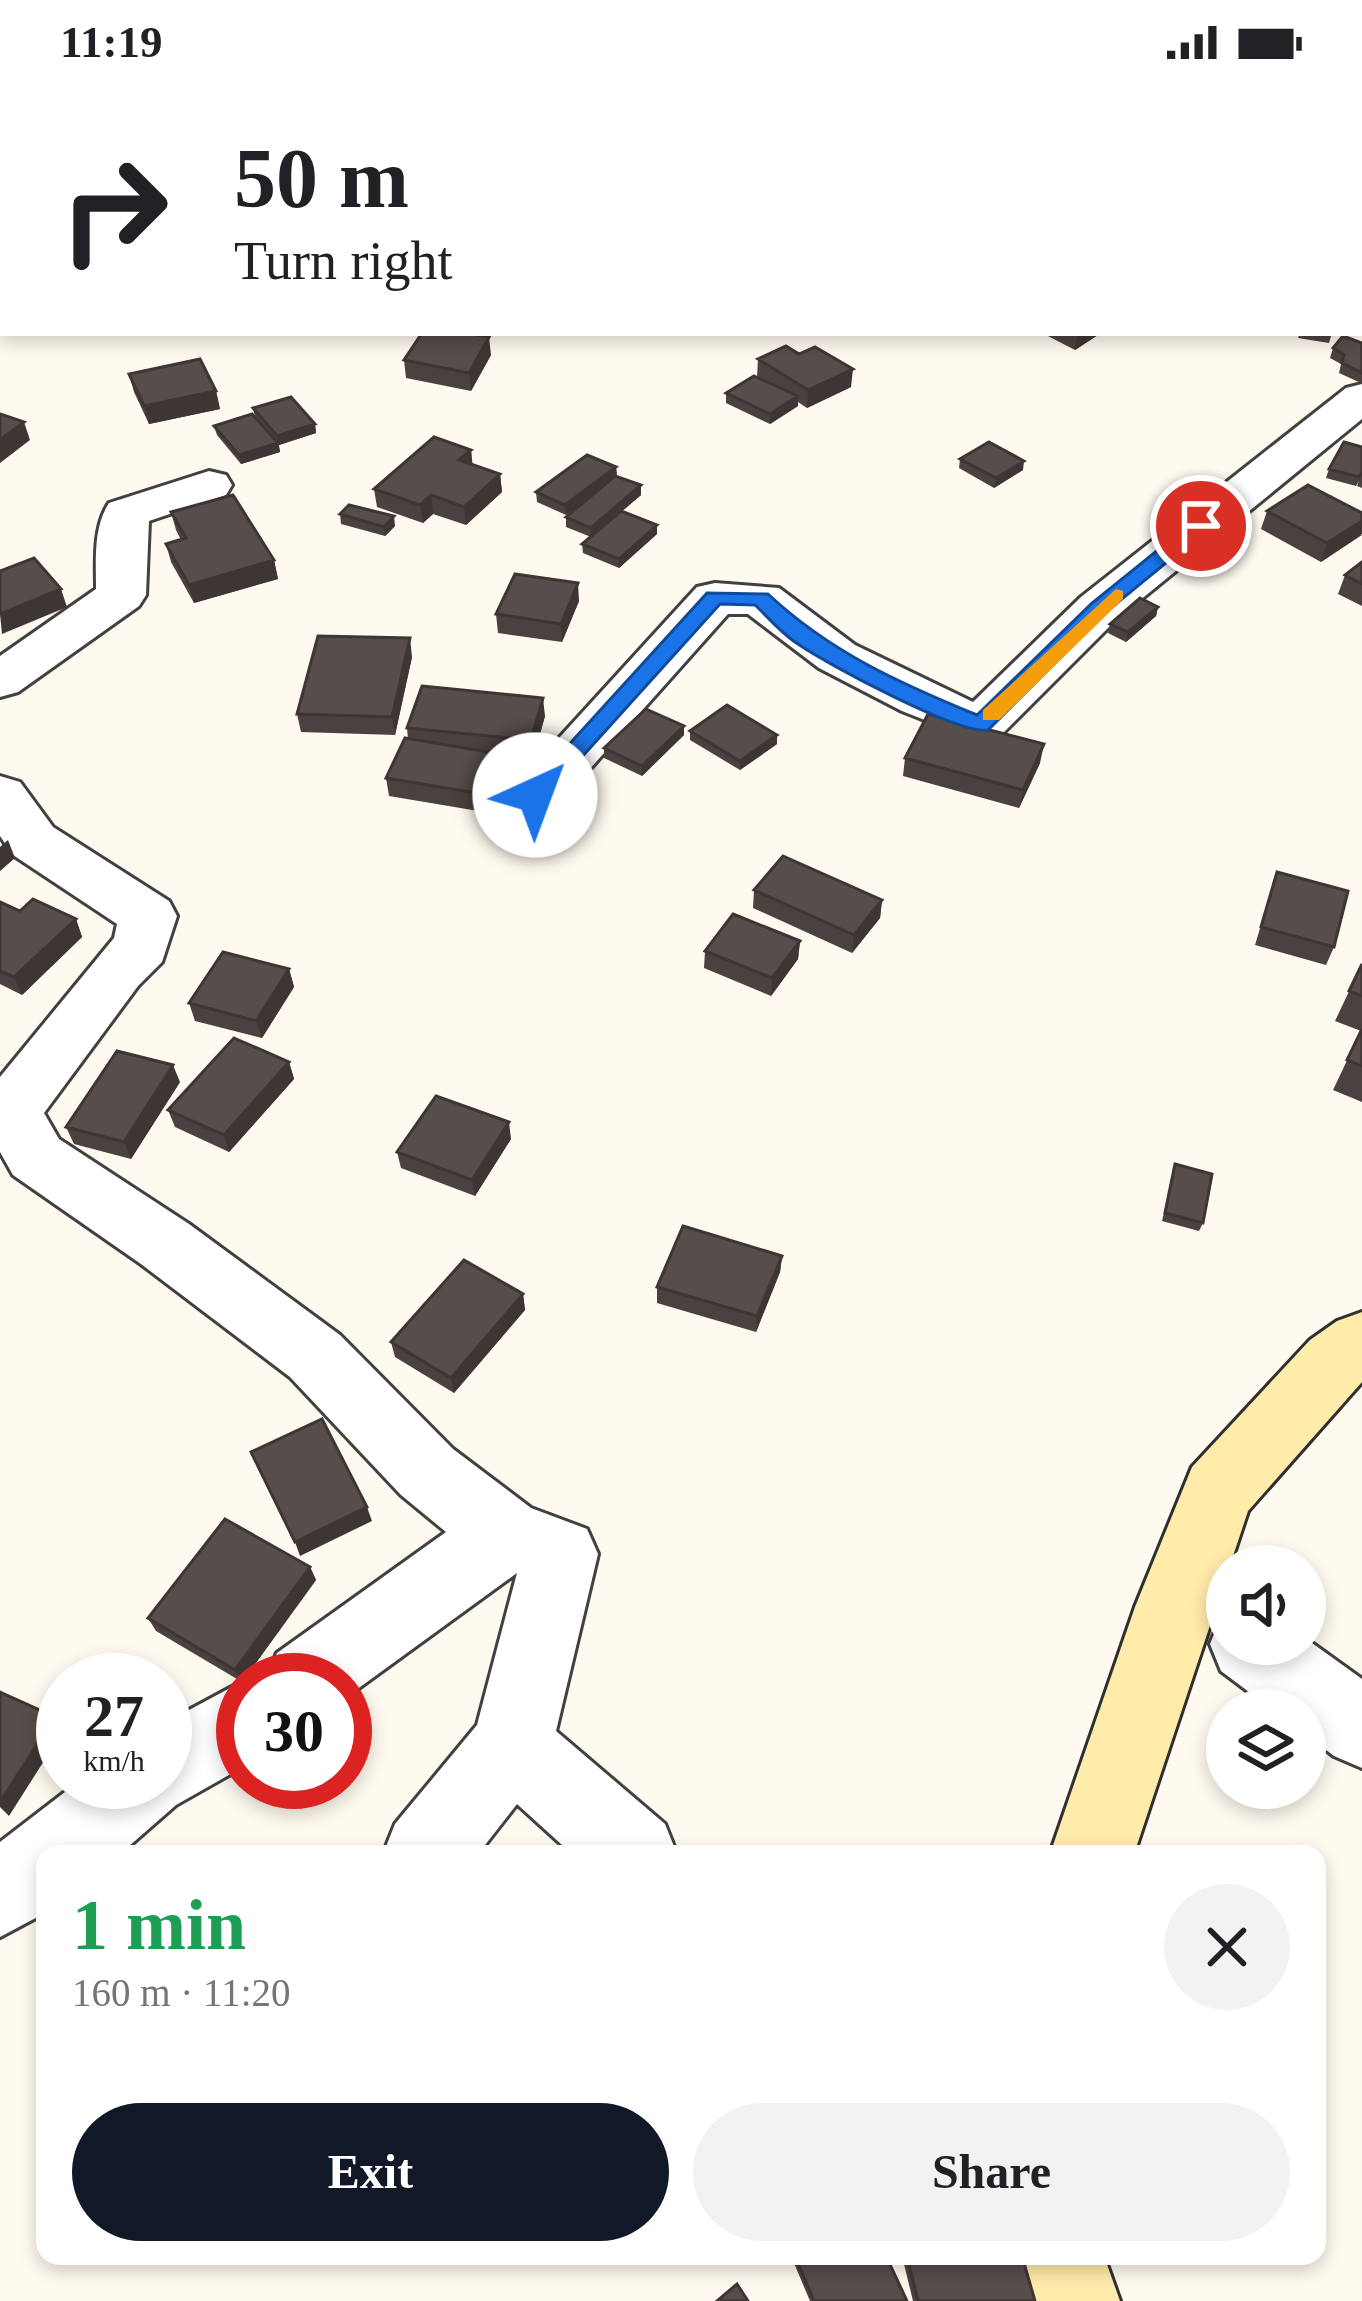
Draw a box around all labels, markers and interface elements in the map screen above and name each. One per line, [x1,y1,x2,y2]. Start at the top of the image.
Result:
text: 11:19 [60,17,163,67]
icon: right [36,132,192,288]
text: 50 m [234,132,409,225]
text: Turn right [234,231,453,291]
pin [1150,475,1252,577]
icon: arrive [1168,493,1234,559]
position arrow [472,732,598,858]
map controls [1206,1545,1326,1809]
button: sound [1206,1545,1326,1665]
speed limit sign: 30 [216,1653,372,1809]
text: 27 [84,1683,144,1749]
button: layers [1206,1689,1326,1809]
text: km/h [83,1744,145,1777]
button: close [1164,1884,1290,2010]
text: 1 min [72,1885,246,1965]
text: 160 m · 11:20 [72,1971,290,2014]
button: Exit [72,2103,669,2241]
button: Share [693,2103,1290,2241]

